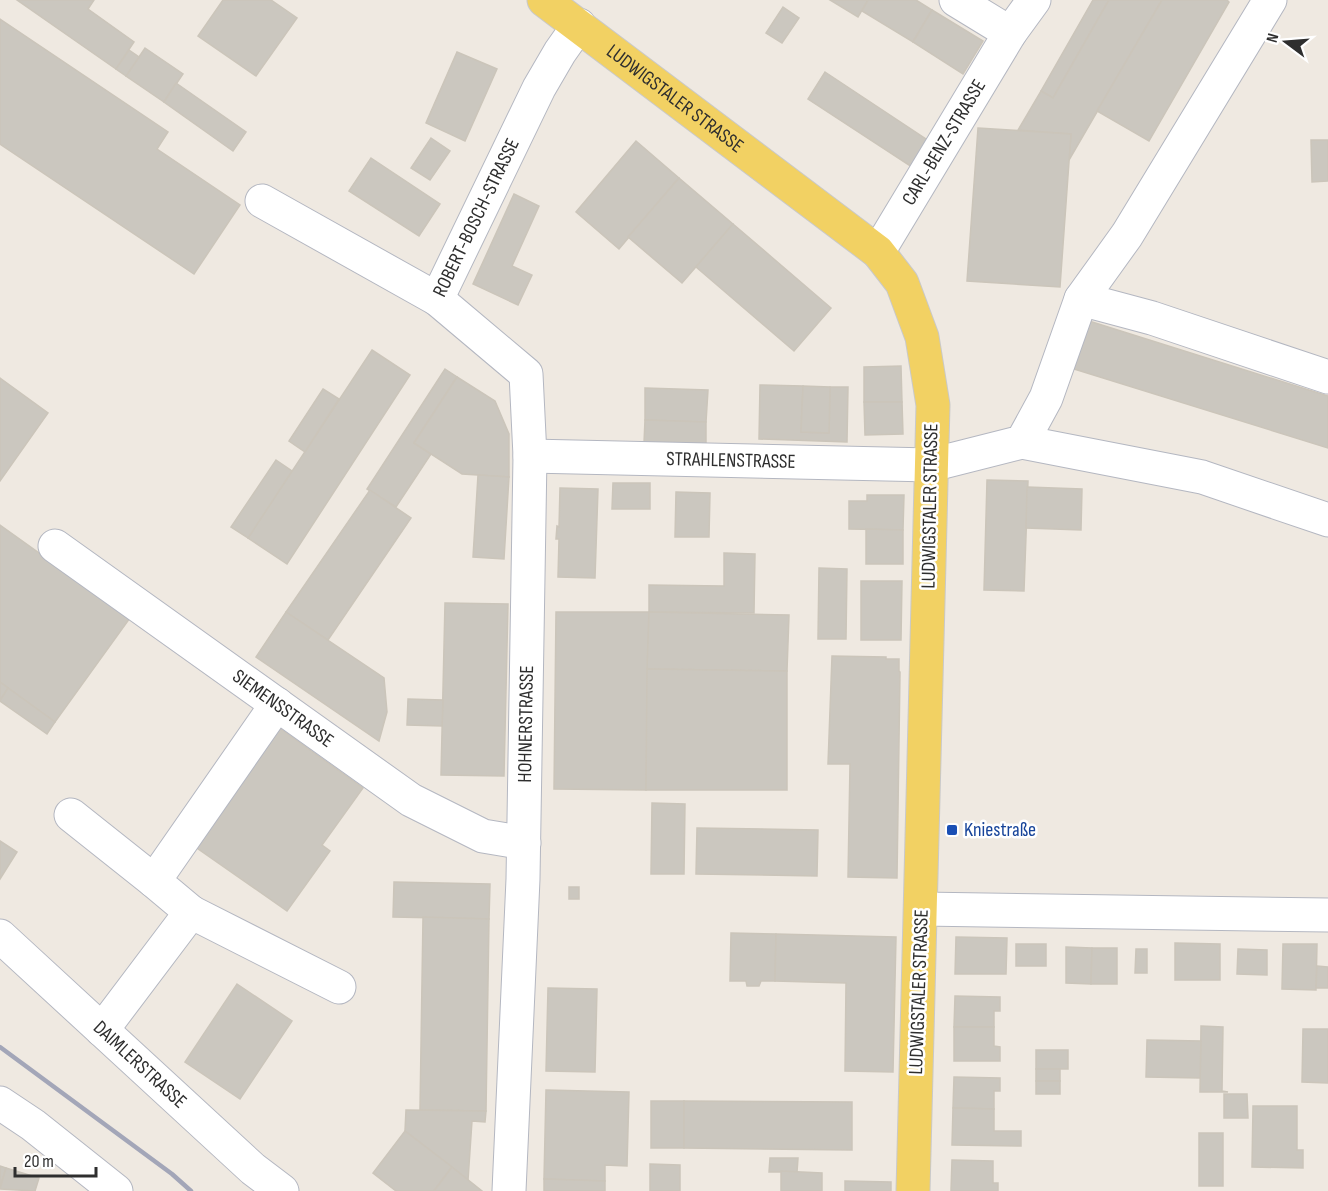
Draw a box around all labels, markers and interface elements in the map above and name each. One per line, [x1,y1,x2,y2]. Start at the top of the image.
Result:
north arrow [1256,12,1316,72]
text: N [1263,32,1283,45]
street label: LUDWIGSTALER STRASSE [602,39,748,158]
street label: CARL-BENZ-STRASSE [897,75,991,210]
street label: ROBERT-BOSCH-STRASSE [428,134,525,301]
street label: LUDWIGSTALER STRASSE [917,423,943,589]
street label: STRAHLENSTRASSE [666,447,796,474]
street label: SIEMENSSTRASSE [228,664,338,753]
street label: HOHNERSTRASSE [513,665,539,783]
place label: Kniestraße [964,818,1036,842]
marker: Kniestraße [945,823,959,837]
street label: LUDWIGSTALER STRASSE [904,909,934,1075]
street label: DAIMLERSTRASSE [88,1016,191,1114]
scale bar [15,1140,96,1178]
text: 20 m [24,1151,54,1172]

